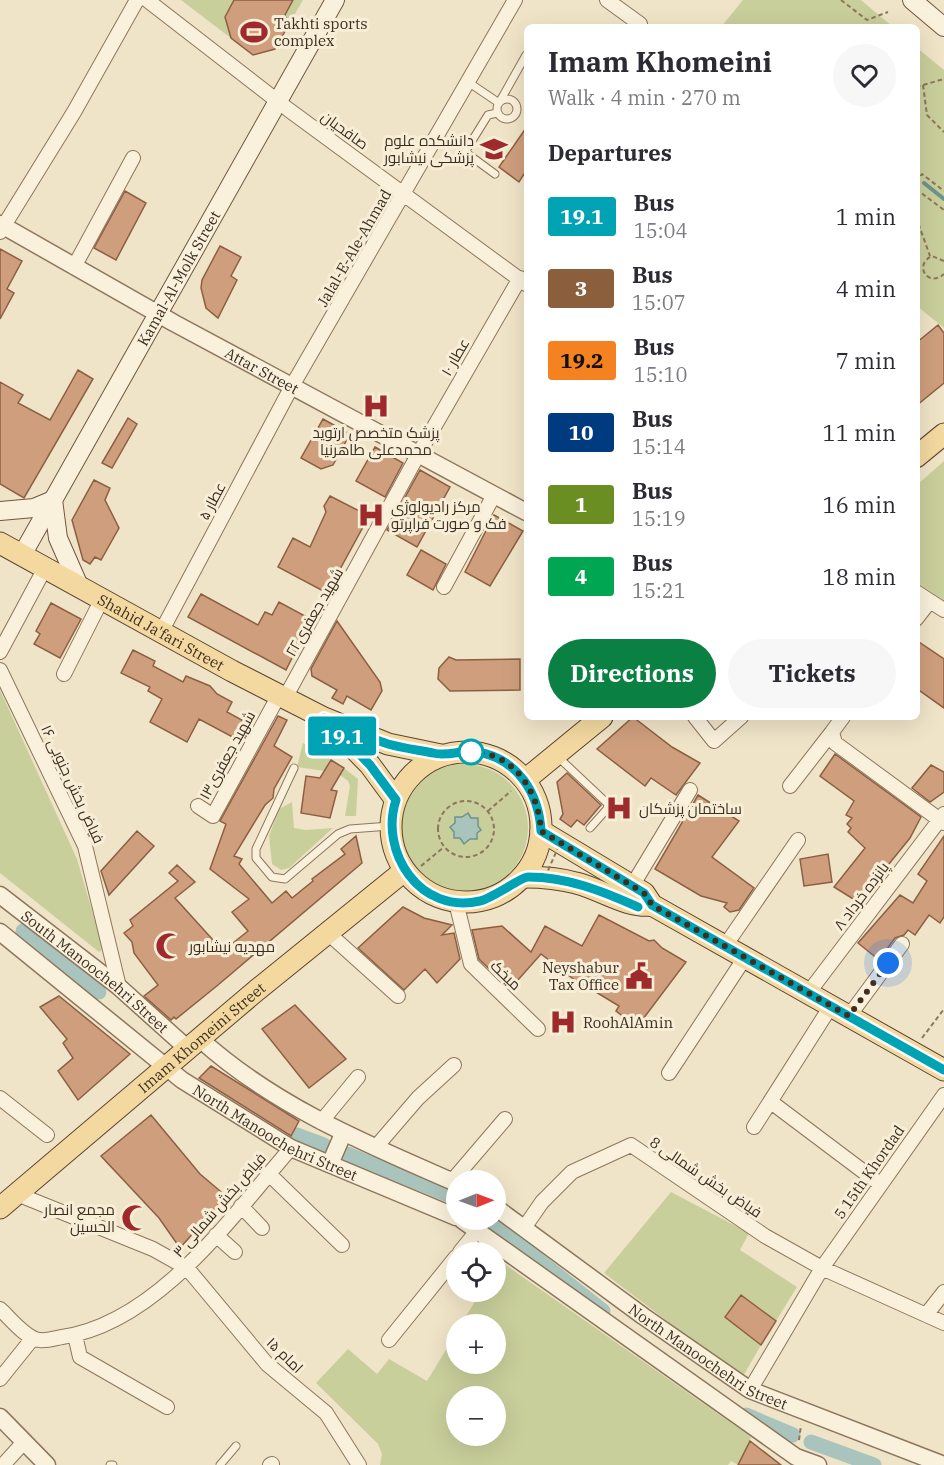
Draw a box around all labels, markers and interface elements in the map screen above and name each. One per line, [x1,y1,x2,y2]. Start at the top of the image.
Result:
place label: Takhti sports complex [274,14,368,50]
sports icon: Takhti sports complex [239,17,269,47]
text: Imam Khomeini [548,43,772,80]
button: heart [833,44,896,107]
text: Walk · 4 min · 270 m [548,84,741,111]
street label: صافحیان [317,107,372,154]
place label: دانشکده علوم پزشکی نیشابور [383,131,474,168]
school or university icon: دانشکده علوم پزشکی نیشابور [479,134,509,164]
text: Departures [548,138,672,167]
street label: Jalal-E-Ale-Ahmad [313,186,395,310]
text: Bus [634,188,674,217]
text: 19.1 [560,202,604,230]
text: 1 min [836,202,896,231]
street label: Kamal-Al-Molk Street [133,207,224,349]
text: 15:04 [634,217,688,244]
text: Bus [632,260,673,289]
text: 3 [575,274,587,302]
text: 4 min [836,274,896,303]
text: 15:07 [632,289,686,316]
text: Bus [634,332,674,361]
street label: عطار ۱۰ [437,335,473,379]
street label: Attar Street [222,343,302,398]
text: 19.2 [560,346,604,374]
text: 7 min [836,346,896,375]
text: 15:10 [634,361,688,388]
hospital icon: پزشک متخصص ارتوپد محمدعلی طاهرنیا [361,391,391,421]
text: Bus [632,404,673,433]
text: 10 [568,418,594,446]
text: 11 min [823,418,896,447]
place label: پزشک متخصص ارتوپد محمدعلی طاهرنیا [312,423,440,460]
text: 15:14 [632,433,686,460]
text: Bus [632,476,673,505]
street label: عطار ۵ [194,479,230,523]
text: 1 [575,490,587,518]
text: 16 min [823,490,896,519]
place label: مرکز رادیولوژی فک و صورت فراپرتو [391,497,507,534]
hospital icon: مرکز رادیولوژی فک و صورت فراپرتو [356,500,386,530]
text: 15:19 [632,505,686,532]
text: Bus [632,548,673,577]
text: 4 [575,562,587,590]
text: 18 min [823,562,896,591]
street label: شهید جعفری۲۲ [281,564,348,660]
text: 15:21 [632,577,686,604]
street label: Shahid Ja'fari Street [95,589,228,674]
button: Directions [548,639,716,708]
button: Tickets [728,639,896,708]
street label: شهید جعفری۱۳ [195,707,260,803]
line badge: 19.1 [300,716,384,756]
street label: فیاض بخش جنوبی ۱۶ [36,722,109,847]
text: 19.1 [320,722,364,750]
unlabelled marker [458,739,484,765]
hospital icon: ساختمان پزشکان [604,793,634,823]
place label: ساختمان پزشکان [639,799,742,819]
street label: پانزده خرداد ۸ [829,858,894,935]
street label: South Manoochehri Street [18,906,173,1037]
mosque icon: مهدیه نیشابور [154,931,184,961]
place label: مهدیه نیشابور [188,937,275,957]
your location [873,948,903,978]
street label: میخک [487,956,525,994]
place label: Neyshabur Tax Office [542,958,619,994]
public building icon: Neyshabur Tax Office [624,961,654,991]
street label: Imam Khomeini Street [134,978,269,1097]
hospital icon: RoohAlAmin [548,1007,578,1037]
place label: RoohAlAmin [583,1013,673,1032]
street label: North Manoochehri Street [190,1080,360,1184]
street label: 5 15th Khordad [830,1121,908,1223]
street label: فیاض بخش شمالی 8 [646,1132,766,1222]
street label: فیاض بخش شمالی ۳ [168,1149,270,1262]
north arrow [446,1170,506,1230]
map controls [446,1170,506,1446]
place label: مجمع انصار الحسین [43,1200,115,1237]
mosque icon: مجمع انصار الحسین [120,1203,150,1233]
button: locate [446,1242,506,1302]
street label: North Manoochehri Street [625,1299,790,1413]
button: + [446,1314,506,1374]
street label: امام ۱۵ [262,1333,307,1378]
button: − [446,1386,506,1446]

